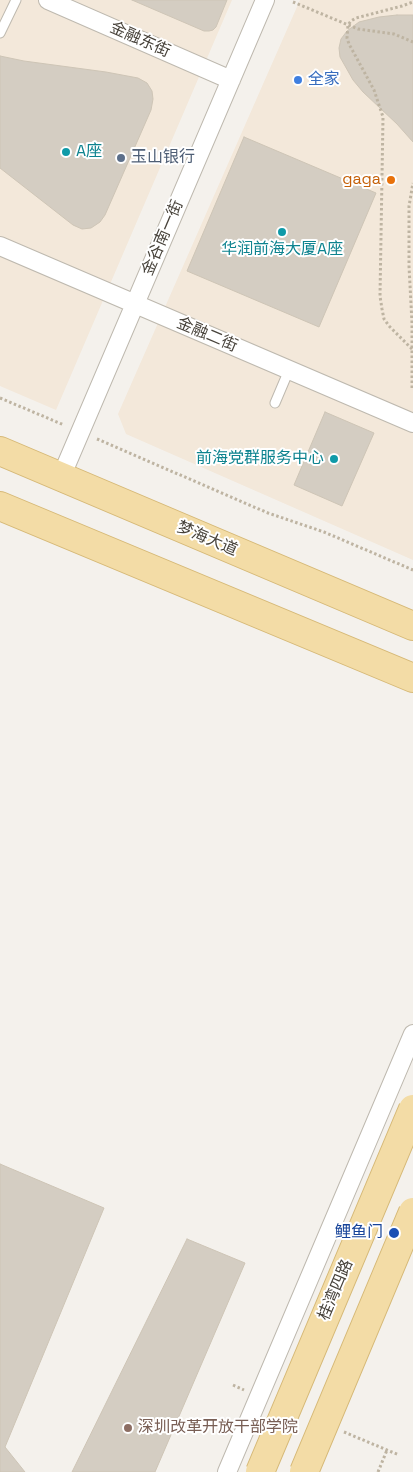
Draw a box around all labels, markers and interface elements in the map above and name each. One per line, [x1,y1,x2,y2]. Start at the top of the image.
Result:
street label: 金融东街 [107,18,173,62]
place label: 全家 [308,70,340,90]
marker: 全家 [292,74,304,86]
place label: A座 [76,142,102,162]
marker: A座 [60,146,72,158]
place label: 玉山银行 [131,148,195,168]
marker: 玉山银行 [115,152,127,164]
place label: gaga [342,170,381,190]
marker: gaga [385,174,397,186]
street label: 金谷南一街 [139,197,187,279]
marker: 华润前海大厦A座 [276,226,288,238]
place label: 华润前海大厦A座 [221,240,343,260]
street label: 金融二街 [174,314,240,356]
place label: 前海党群服务中心 [196,449,324,469]
marker: 前海党群服务中心 [328,453,340,465]
street label: 梦海大道 [174,518,240,560]
place label: 鲤鱼门 [335,1223,383,1243]
marker: 鲤鱼门 [387,1226,401,1240]
street label: 桂湾四路 [315,1257,357,1323]
place label: 深圳改革开放干部学院 [138,1418,298,1438]
marker: 深圳改革开放干部学院 [122,1422,134,1434]

